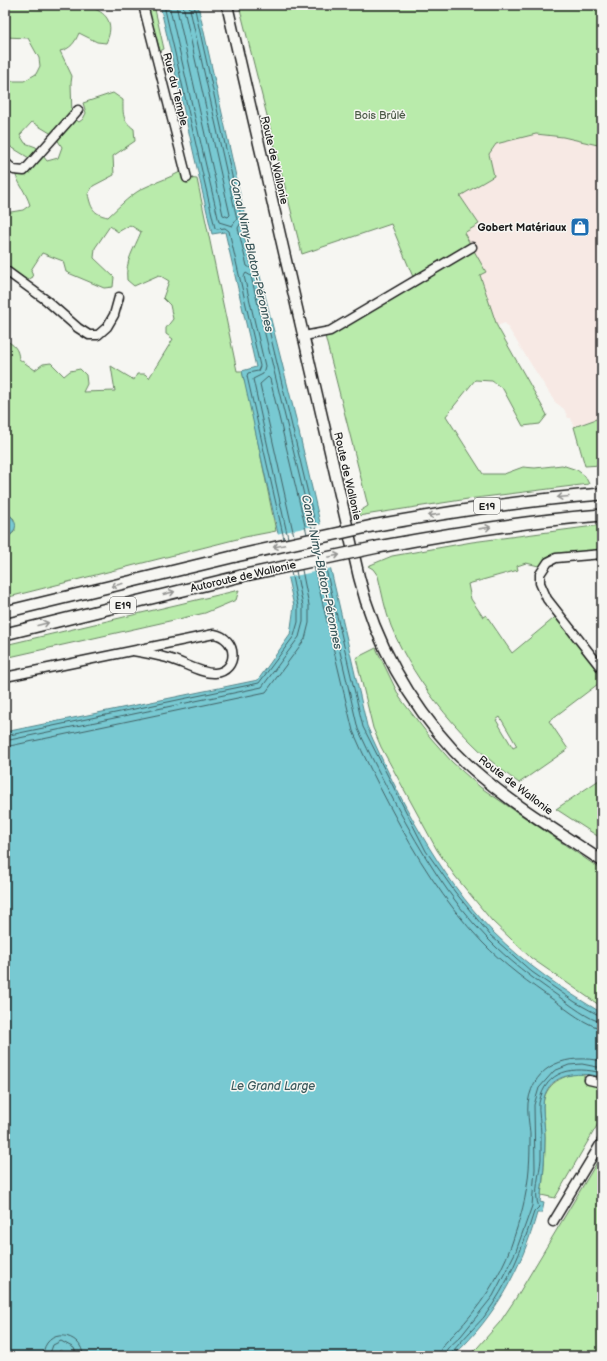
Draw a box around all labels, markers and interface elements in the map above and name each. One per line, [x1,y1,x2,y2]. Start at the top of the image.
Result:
street label: Rue du Temple [160,51,191,127]
park label: Bois Brûlé [354,109,406,122]
street label: Route de Wallonie [258,115,291,206]
water label: Canal Nimy-Blaton-Péronnes [226,177,277,334]
shop icon: Gobert Matériaux [569,216,591,238]
place label: Gobert Matériaux [477,221,566,234]
street label: Route de Wallonie [331,431,364,522]
one-way arrow [557,493,570,500]
water label: Canal Nimy-Blaton-Péronnes [298,494,345,651]
road number: E19 [474,498,500,514]
one-way arrow [428,511,441,519]
one-way arrow [478,524,491,532]
one-way arrow [273,543,286,551]
one-way arrow [327,551,340,559]
street label: Autoroute de Wallonie [189,558,298,595]
one-way arrow [110,581,123,589]
one-way arrow [162,589,175,597]
road number: E19 [110,597,136,613]
one-way arrow [36,620,49,628]
street label: Route de Wallonie [476,753,556,818]
water label: Le Grand Large [231,1079,315,1094]

